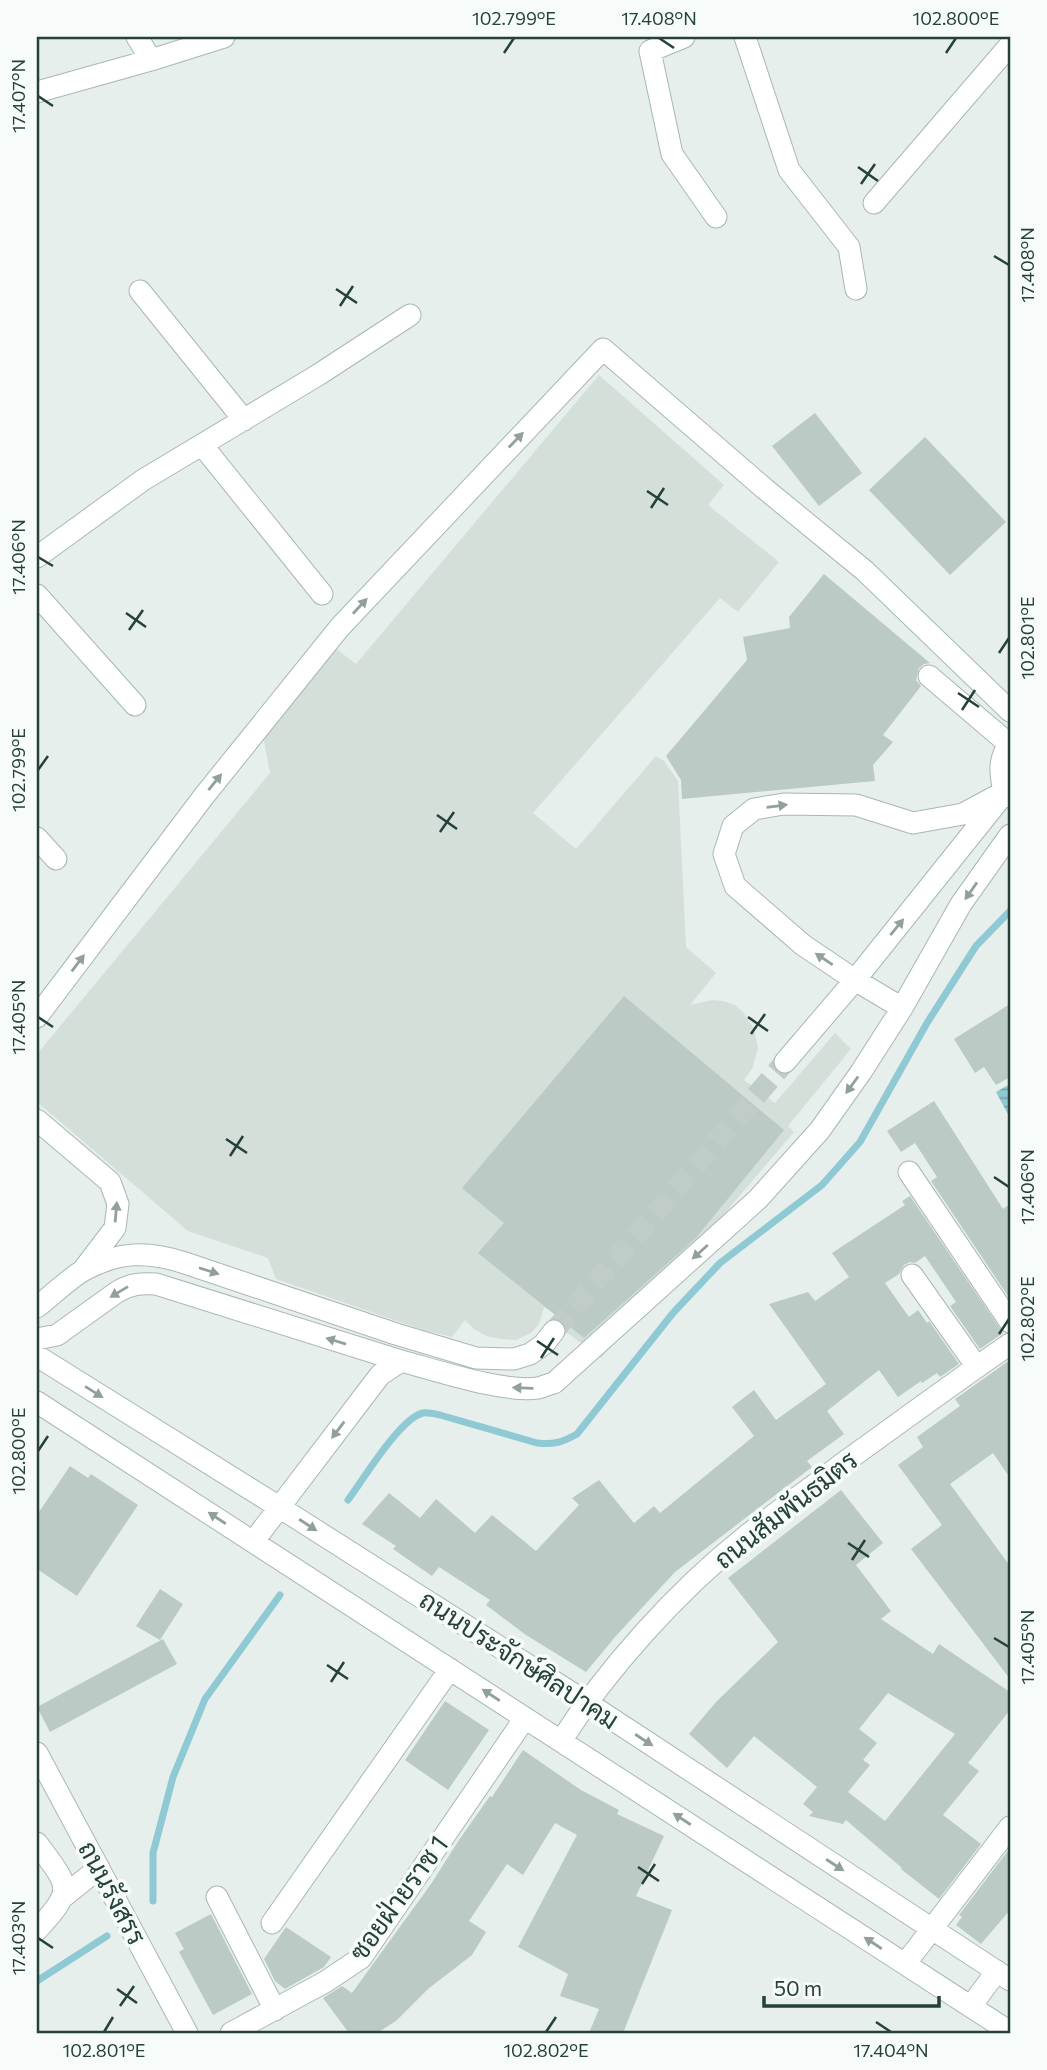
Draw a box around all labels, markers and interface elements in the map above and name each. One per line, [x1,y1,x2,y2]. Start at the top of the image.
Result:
text: 102.799°E [472,7,556,29]
text: 17.408°N [621,7,697,29]
text: 102.800°E [913,7,999,29]
text: 17.407°N [7,59,29,133]
text: 17.408°N [1016,227,1038,303]
one-way arrow [507,432,523,449]
text: 17.406°N [7,519,29,595]
text: 102.801°E [1016,597,1038,679]
one-way arrow [351,598,367,615]
text: 102.799°E [7,728,29,812]
one-way arrow [208,773,223,791]
one-way arrow [766,800,788,811]
one-way arrow [964,882,978,900]
one-way arrow [890,918,905,936]
one-way arrow [815,952,833,966]
one-way arrow [70,954,84,972]
text: 17.405°N [7,980,29,1054]
one-way arrow [845,1076,859,1094]
text: 17.406°N [1016,1149,1038,1225]
one-way arrow [111,1201,122,1223]
one-way arrow [692,1244,709,1260]
one-way arrow [199,1266,220,1276]
text: 102.802°E [1016,1276,1038,1362]
one-way arrow [109,1286,129,1299]
one-way arrow [325,1335,346,1345]
one-way arrow [511,1382,533,1393]
one-way arrow [85,1386,104,1398]
text: 102.800°E [7,1408,29,1494]
one-way arrow [330,1420,345,1438]
street label: ถนนสัมพันธมิตร [707,1443,863,1574]
one-way arrow [208,1512,227,1525]
one-way arrow [299,1519,318,1532]
street label: ถนนประจักษ์ศิลปาคม [415,1583,625,1735]
text: 17.405°N [1016,1610,1038,1684]
one-way arrow [481,1689,500,1702]
one-way arrow [635,1734,654,1747]
one-way arrow [672,1813,691,1826]
street label: ซอยฝ่ายราช 1 [342,1829,453,1966]
street label: ถนนรังสรร [73,1835,154,1949]
one-way arrow [825,1858,844,1871]
text: 17.403°N [7,1901,29,1975]
one-way arrow [863,1936,882,1949]
scale bar [764,1965,939,2009]
text: 50 m [774,1975,822,2000]
text: 102.801°E [63,2039,145,2061]
text: 102.802°E [503,2039,589,2061]
text: 17.404°N [853,2039,929,2061]

